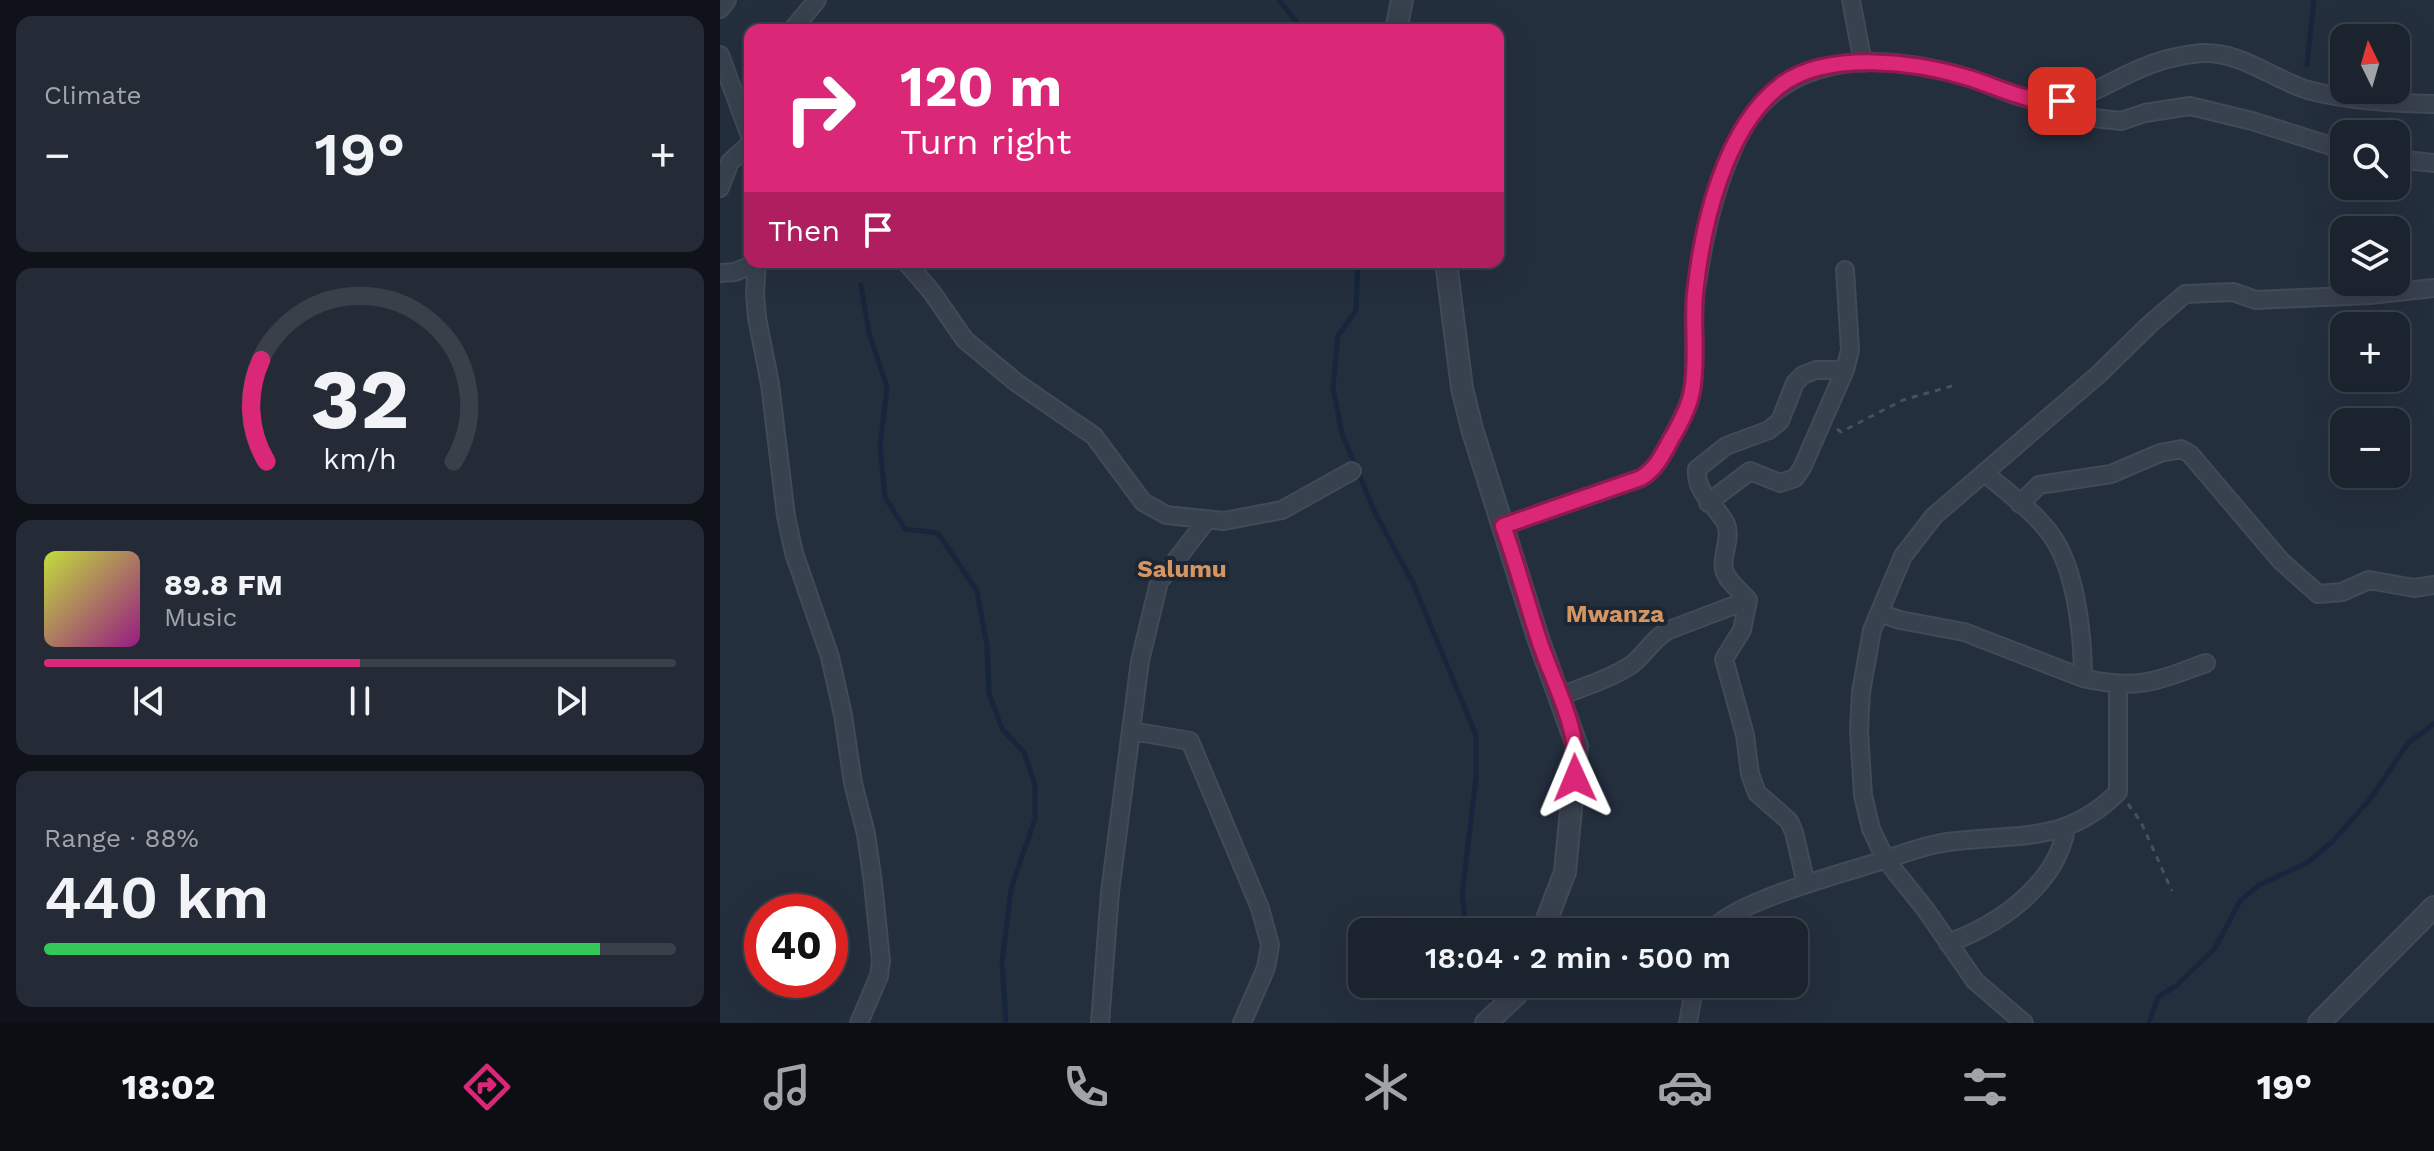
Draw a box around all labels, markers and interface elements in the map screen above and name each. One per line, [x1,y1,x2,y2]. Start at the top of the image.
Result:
north arrow [2330,24,2410,104]
map controls [2330,24,2410,488]
text: 120 m [900,54,1062,120]
icon: right [768,56,872,160]
pin [2028,67,2096,135]
icon: arrive [2040,79,2084,123]
text: Climate [44,80,142,110]
text: 19° [315,119,405,190]
button: search [2330,120,2410,200]
text: Turn right [900,121,1071,163]
text: − [44,129,71,181]
text: + [649,129,676,181]
icon: arrive [856,208,900,252]
text: Then [768,213,840,248]
button: layers [2330,216,2410,296]
button: + [2330,312,2410,392]
text: 32 [311,350,409,447]
button: − [2330,408,2410,488]
text: km/h [323,442,397,476]
district label: Salumu [1137,555,1227,583]
text: 89.8 FM [164,567,283,602]
district label: Mwanza [1566,600,1664,628]
text: Music [164,602,237,632]
icon: previous [127,679,171,723]
icon: pause [338,679,382,723]
icon: next [549,679,593,723]
position arrow [1533,736,1617,820]
text: Range · 88% [44,823,199,853]
text: 440 km [44,862,269,933]
speed limit sign: 40 [744,894,848,998]
text: 18:04 · 2 min · 500 m [1425,940,1731,975]
icon: directions [459,1059,515,1115]
icon: music [759,1059,815,1115]
icon: phone [1058,1059,1114,1115]
icon: climate [1358,1059,1414,1115]
icon: car [1657,1059,1713,1115]
icon: filters [1957,1059,2013,1115]
text: 18:02 [122,1066,215,1108]
text: 19° [2257,1066,2312,1108]

